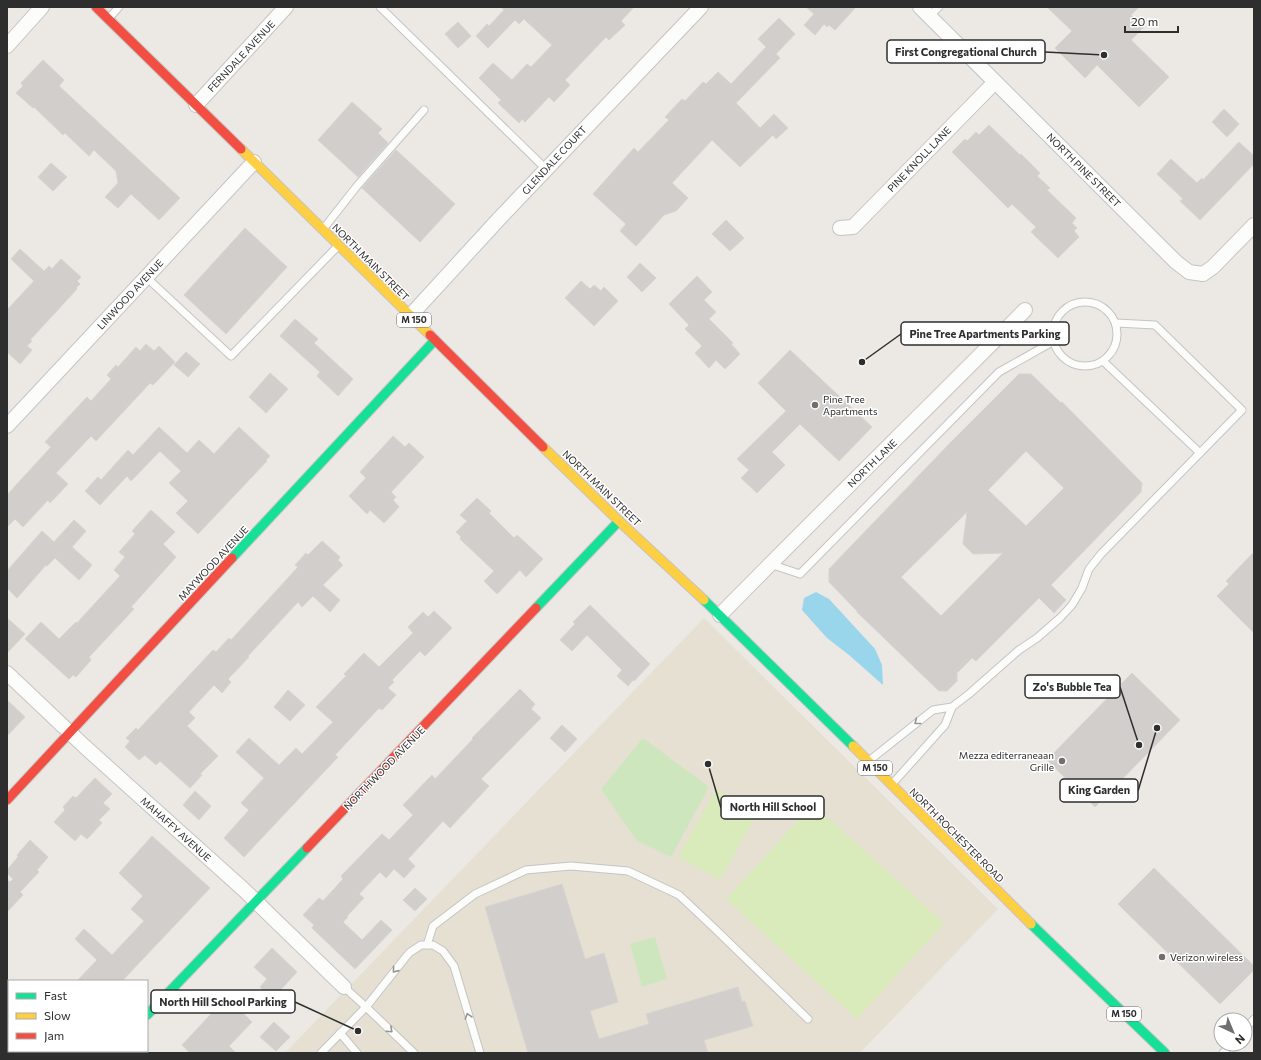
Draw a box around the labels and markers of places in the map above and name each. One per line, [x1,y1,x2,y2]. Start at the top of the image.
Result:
callout: First Congregational Church [887,40,1045,63]
callout: Pine Tree Apartments Parking [901,322,1069,345]
place label: Pine Tree Apartments [823,393,878,417]
marker: Pine Tree Apartments [810,400,820,410]
callout: Zo's Bubble Tea [1025,675,1120,698]
place label: Mezza editerraneaan Grille [959,749,1054,773]
marker: Mezza editerraneaan Grille [1057,756,1067,766]
callout: King Garden [1060,779,1138,802]
callout: North Hill School [721,796,824,819]
place label: Verizon wireless [1170,951,1244,963]
marker: Verizon wireless [1157,952,1167,962]
callout: North Hill School Parking [151,990,295,1013]

